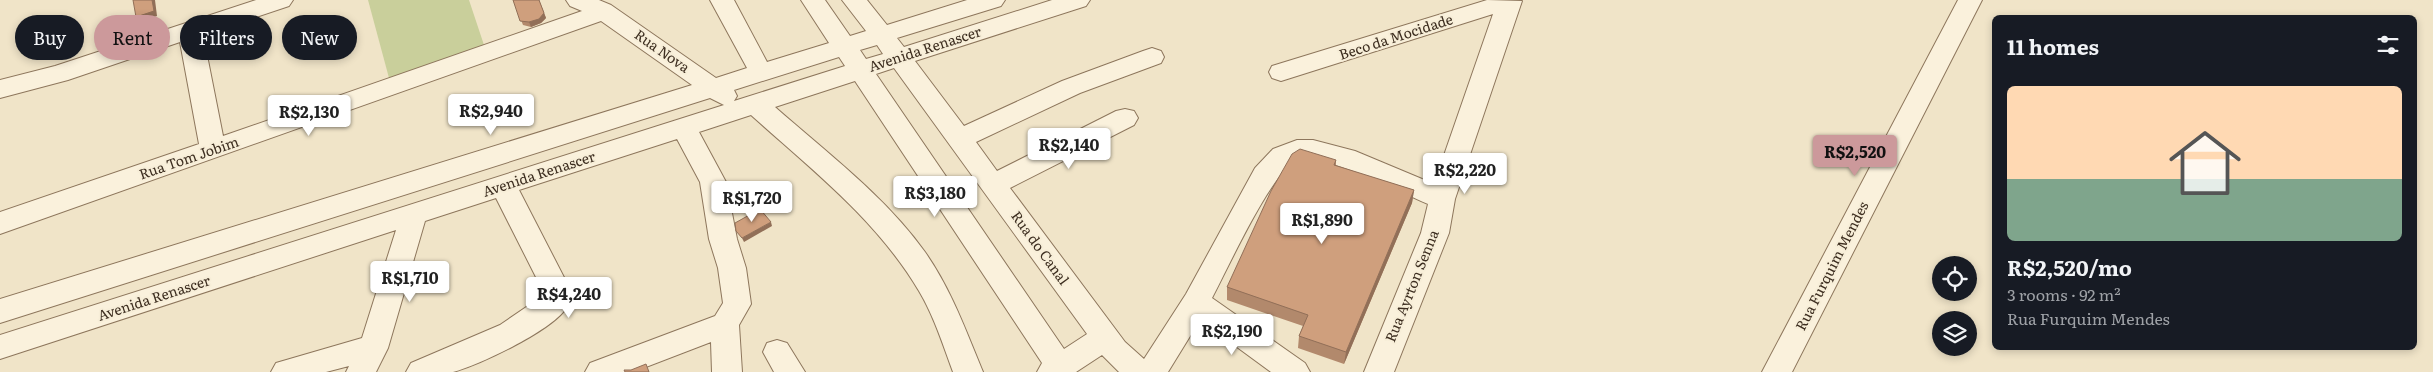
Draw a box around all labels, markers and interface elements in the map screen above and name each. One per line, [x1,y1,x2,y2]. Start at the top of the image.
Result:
street label: Beco da Mocidade [1336,8,1455,64]
chip: Buy [15,15,84,60]
chip: Rent [94,15,170,60]
chip: Filters [180,15,272,60]
chip: New [282,15,357,60]
street label: Avenida Renascer [866,20,984,76]
street label: Rua Nova [631,24,695,77]
text: 11 homes [2007,30,2099,61]
icon: filters [2374,31,2402,59]
pin: R$2,130 [263,94,355,137]
pin: R$2,940 [445,94,537,136]
text: R$2,940 [459,98,523,122]
text: R$2,130 [279,99,339,123]
icon: home [2160,118,2250,208]
pin: R$2,140 [1023,128,1115,170]
street label: Rua Tom Jobim [136,130,242,183]
text: R$2,140 [1039,132,1099,156]
pin: R$2,520 [1809,134,1901,177]
text: R$2,520 [1824,139,1886,163]
street label: Avenida Renascer [480,145,598,201]
pin: R$2,220 [1419,152,1511,195]
text: R$2,220 [1434,157,1496,181]
pin: R$3,180 [889,176,981,218]
pin: R$1,720 [706,180,798,223]
text: R$3,180 [904,180,966,204]
text: R$1,720 [722,185,782,209]
street label: Rua Furquim Mendes [1790,198,1872,334]
pin: R$1,890 [1276,202,1368,245]
street label: Rua do Canal [1007,206,1075,289]
text: R$1,890 [1291,207,1353,231]
street label: Rua Ayrton Senna [1379,226,1443,345]
text: R$2,520/mo [2007,251,2132,282]
map controls [1932,256,1977,356]
button: locate [1932,256,1977,301]
pin: R$1,710 [364,260,456,303]
text: R$1,710 [381,265,439,289]
street label: Avenida Renascer [95,269,213,325]
pin: R$4,240 [523,276,615,319]
text: R$4,240 [537,281,601,305]
text: 3 rooms · 92 m² [2007,282,2121,306]
text: Rua Furquim Mendes [2007,306,2170,330]
button: layers [1932,311,1977,356]
pin: R$2,190 [1186,314,1278,356]
text: R$2,190 [1202,318,1262,342]

